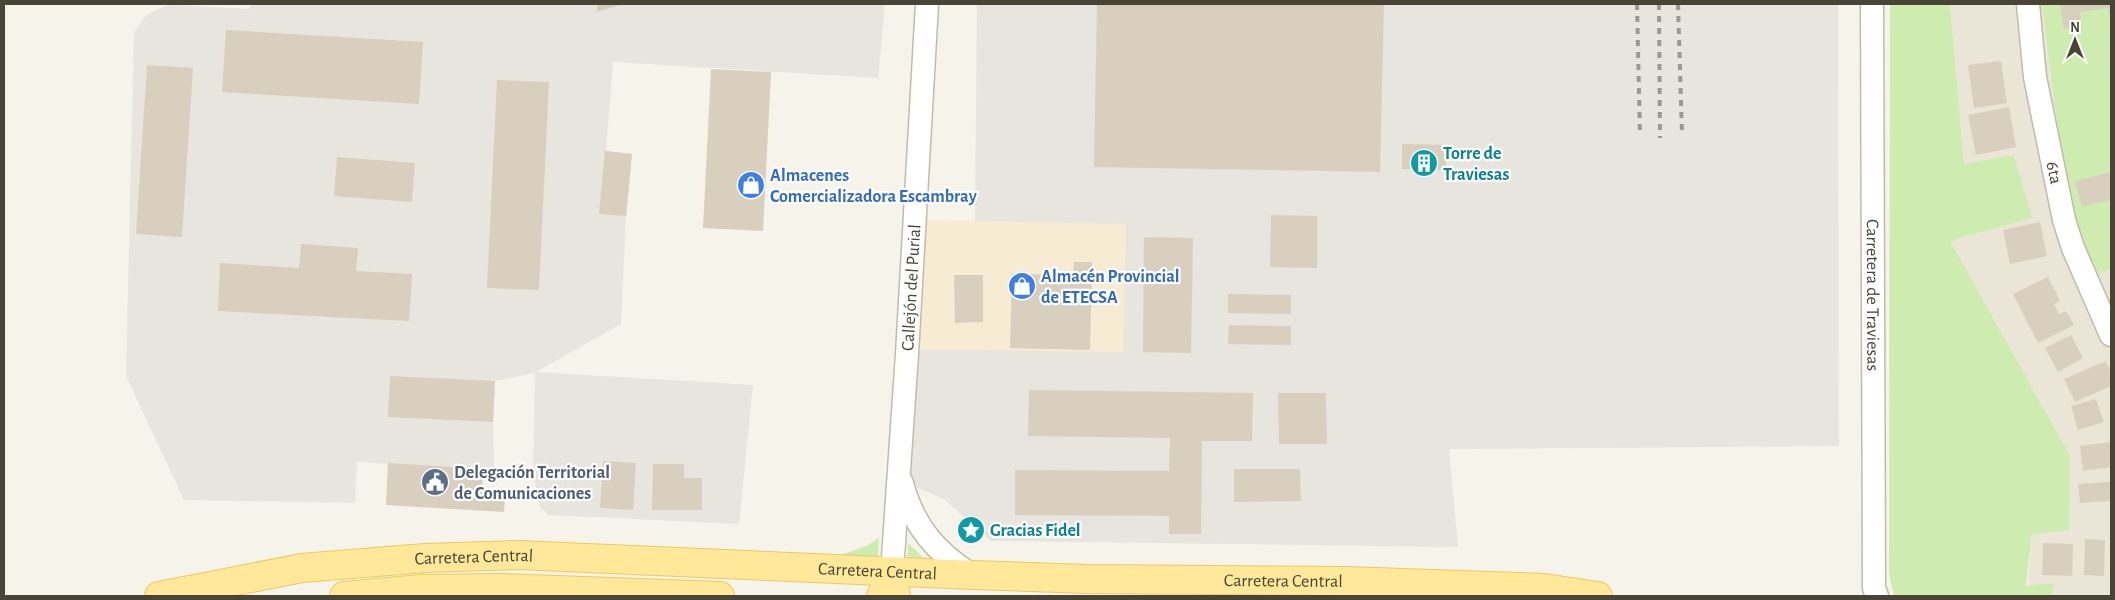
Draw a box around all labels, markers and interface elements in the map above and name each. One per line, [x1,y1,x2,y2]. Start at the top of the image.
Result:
north arrow [2050,15,2100,65]
text: N [2070,21,2080,35]
place label: Torre de Traviesas [1443,145,1509,184]
building icon: Torre de Traviesas [1409,148,1439,178]
street label: 6ta [2042,160,2064,186]
place label: Almacenes Comercializadora Escambray [770,167,978,206]
shop icon: Almacenes Comercializadora Escambray [736,170,766,200]
street label: Carretera de Traviesas [1863,219,1881,371]
street label: Callejón del Purial [899,224,924,351]
place label: Almacén Provincial de ETECSA [1041,268,1180,307]
shop icon: Almacén Provincial de ETECSA [1007,271,1037,301]
place label: Delegación Territorial de Comunicaciones [454,464,610,503]
public building icon: Delegación Territorial de Comunicaciones [420,467,450,497]
place icon: Gracias Fidel [956,515,986,545]
place label: Gracias Fidel [990,522,1081,540]
street label: Carretera Central [414,547,534,569]
street label: Carretera Central [818,560,937,583]
street label: Carretera Central [1224,572,1343,591]

